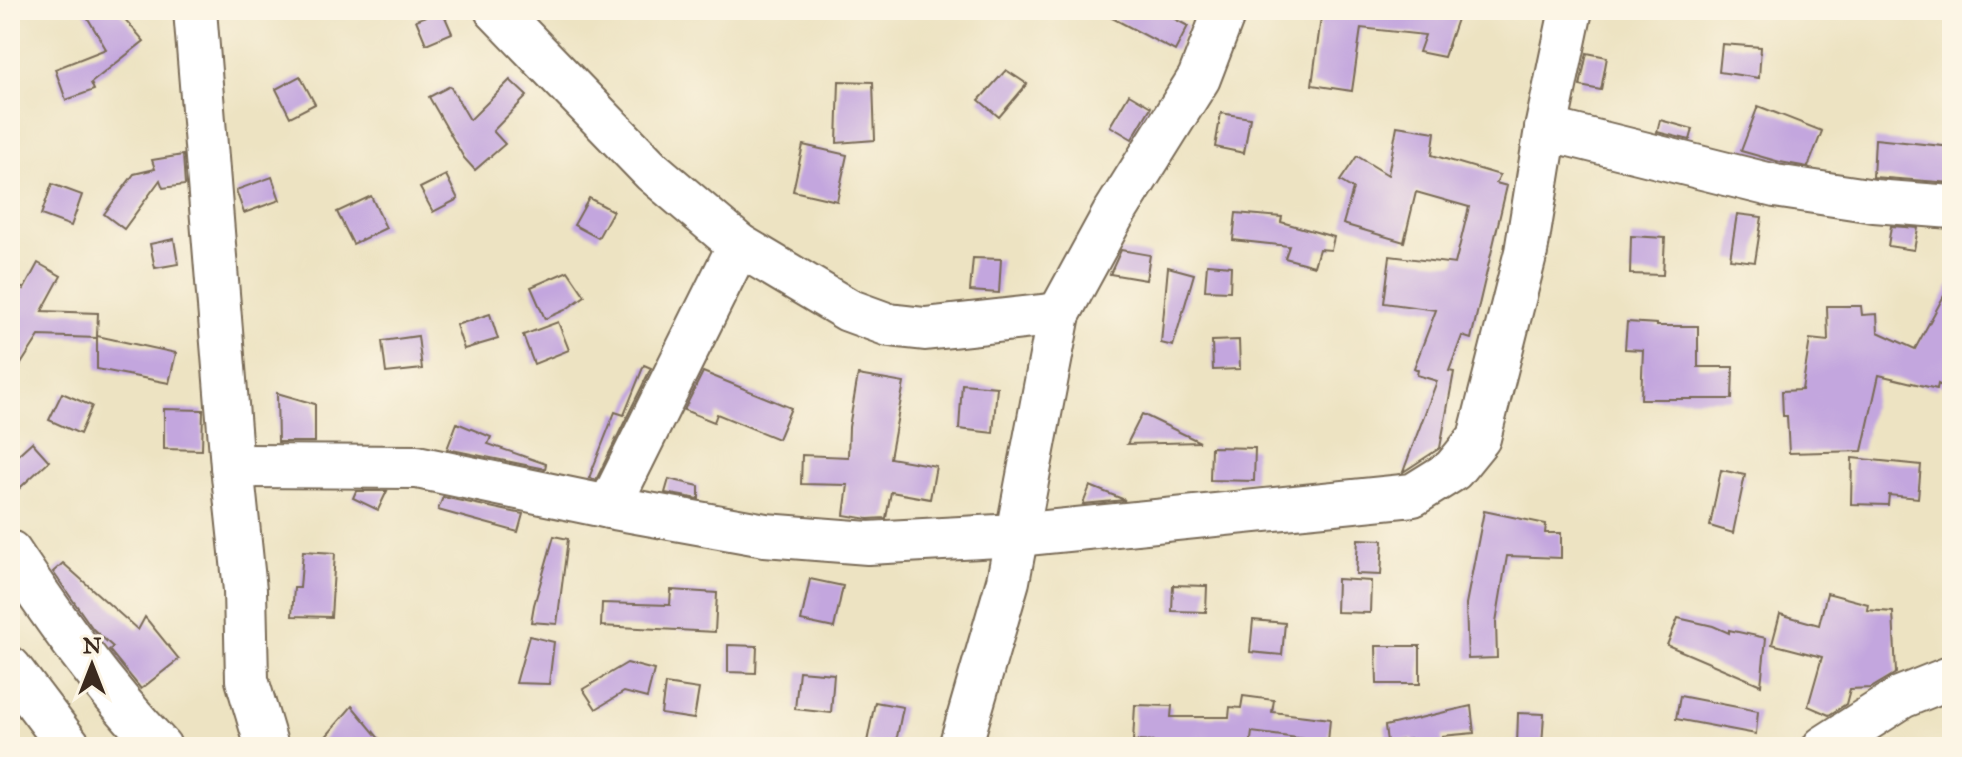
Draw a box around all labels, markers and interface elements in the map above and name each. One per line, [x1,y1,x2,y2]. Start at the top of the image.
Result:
north arrow [52,625,132,705]
text: N [83,632,102,659]

